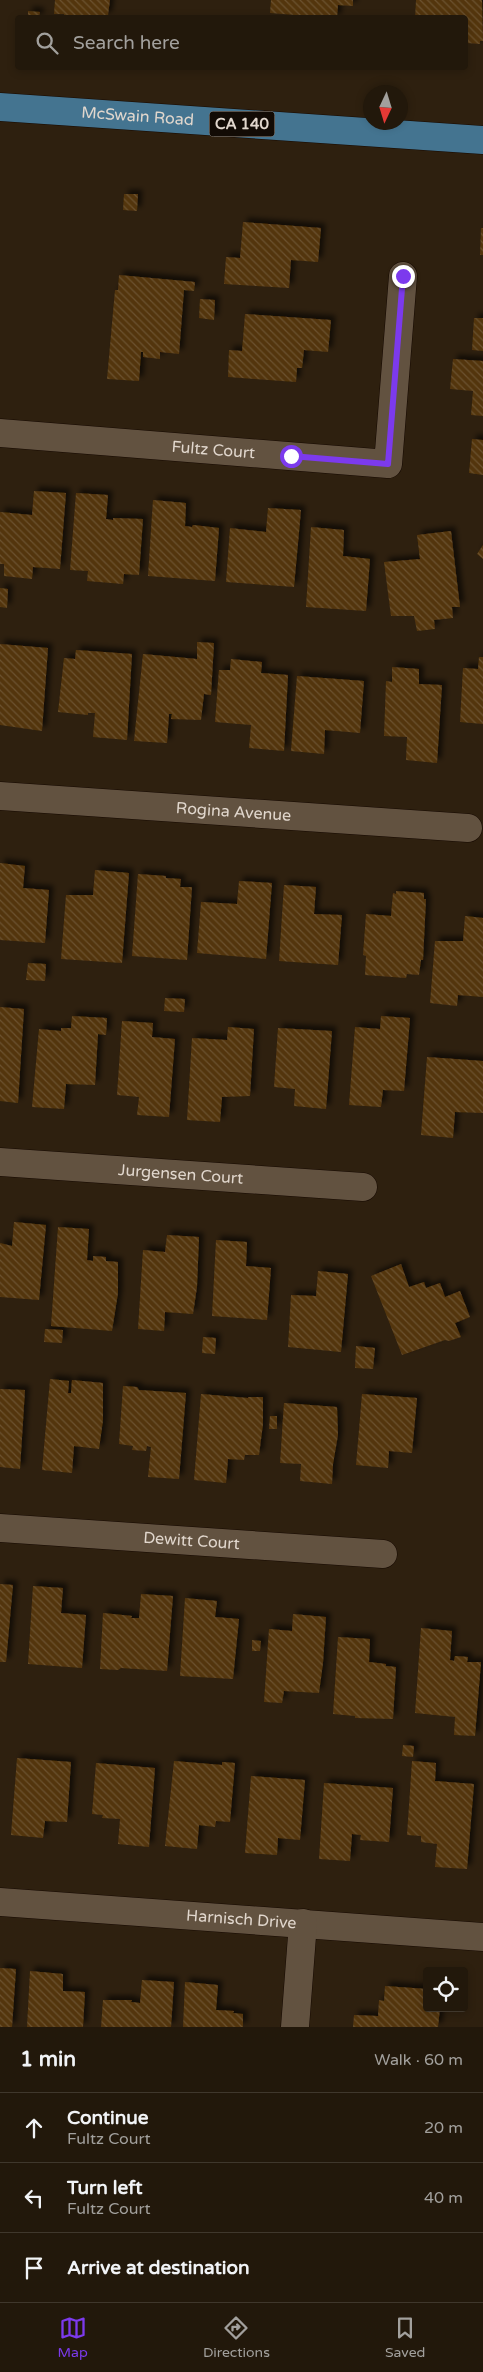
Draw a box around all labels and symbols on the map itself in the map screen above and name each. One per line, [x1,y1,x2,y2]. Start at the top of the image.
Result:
north arrow [363,85,408,130]
street label: McSwain Road [81,103,195,130]
road number: CA 140 [210,112,274,136]
route end [392,265,415,288]
street label: Fultz Court [171,437,256,463]
route start [280,445,303,468]
street label: Rogina Avenue [175,798,292,826]
street label: Jurgensen Court [117,1160,244,1189]
street label: Dewitt Court [143,1528,240,1554]
street label: Harnisch Drive [186,1906,297,1933]

